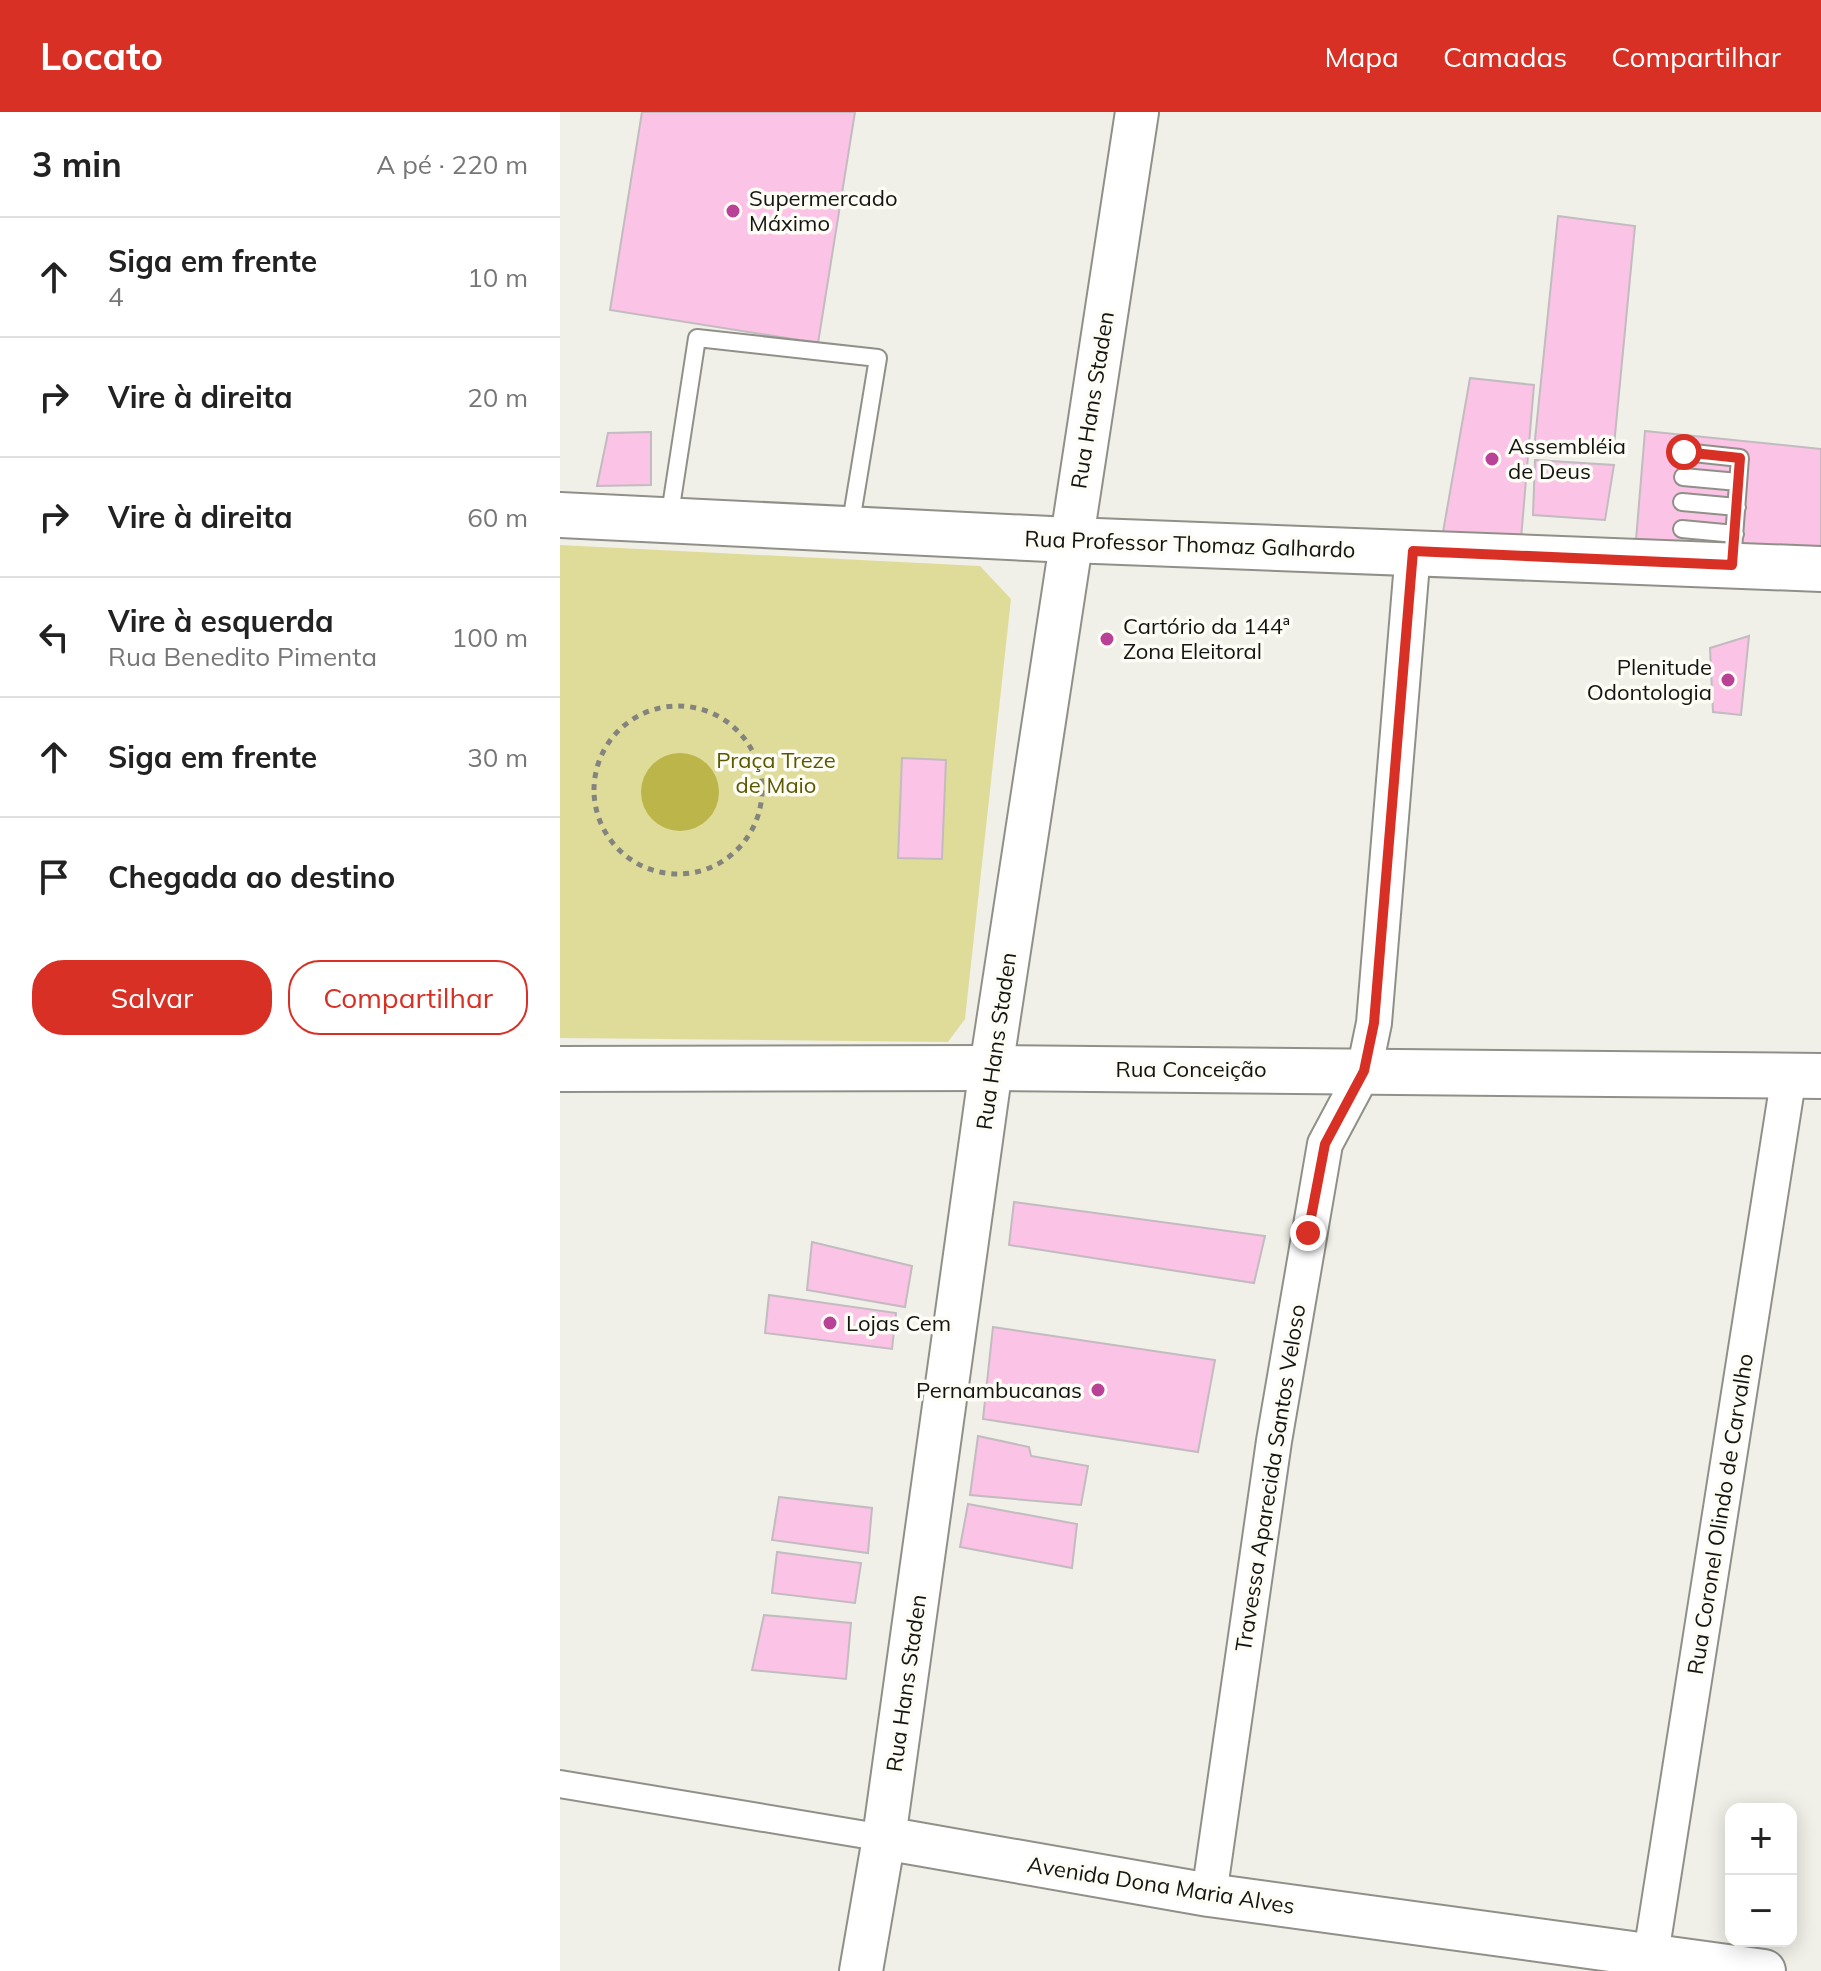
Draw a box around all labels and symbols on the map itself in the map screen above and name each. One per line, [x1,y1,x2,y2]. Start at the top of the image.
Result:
place label: Supermercado Máximo [749,184,897,237]
marker: Supermercado Máximo [724,202,742,220]
street label: Rua Hans Staden [1064,309,1120,491]
place label: Assembléia de Deus [1508,432,1626,485]
route start [1666,434,1702,470]
marker: Assembléia de Deus [1483,450,1501,468]
street label: Rua Professor Thomaz Galhardo [1024,524,1356,564]
place label: Cartório da 144ª Zona Eleitoral [1123,612,1290,665]
marker: Cartório da 144ª Zona Eleitoral [1098,630,1116,648]
place label: Plenitude Odontologia [1587,653,1712,706]
marker: Plenitude Odontologia [1719,671,1737,689]
park label: Praça Treze de Maio [716,746,836,799]
street label: Rua Hans Staden [970,950,1022,1132]
street label: Rua Conceição [1115,1055,1267,1083]
route end [1290,1215,1326,1251]
street label: Travessa Aparecida Santos Veloso [1229,1302,1311,1654]
place label: Lojas Cem [846,1309,951,1337]
marker: Lojas Cem [821,1314,839,1332]
street label: Rua Coronel Olindo de Carvalho [1681,1352,1759,1676]
place label: Pernambucanas [916,1376,1082,1404]
marker: Pernambucanas [1089,1381,1107,1399]
street label: Rua Hans Staden [880,1592,932,1774]
street label: Avenida Dona Maria Alves [1025,1850,1297,1920]

